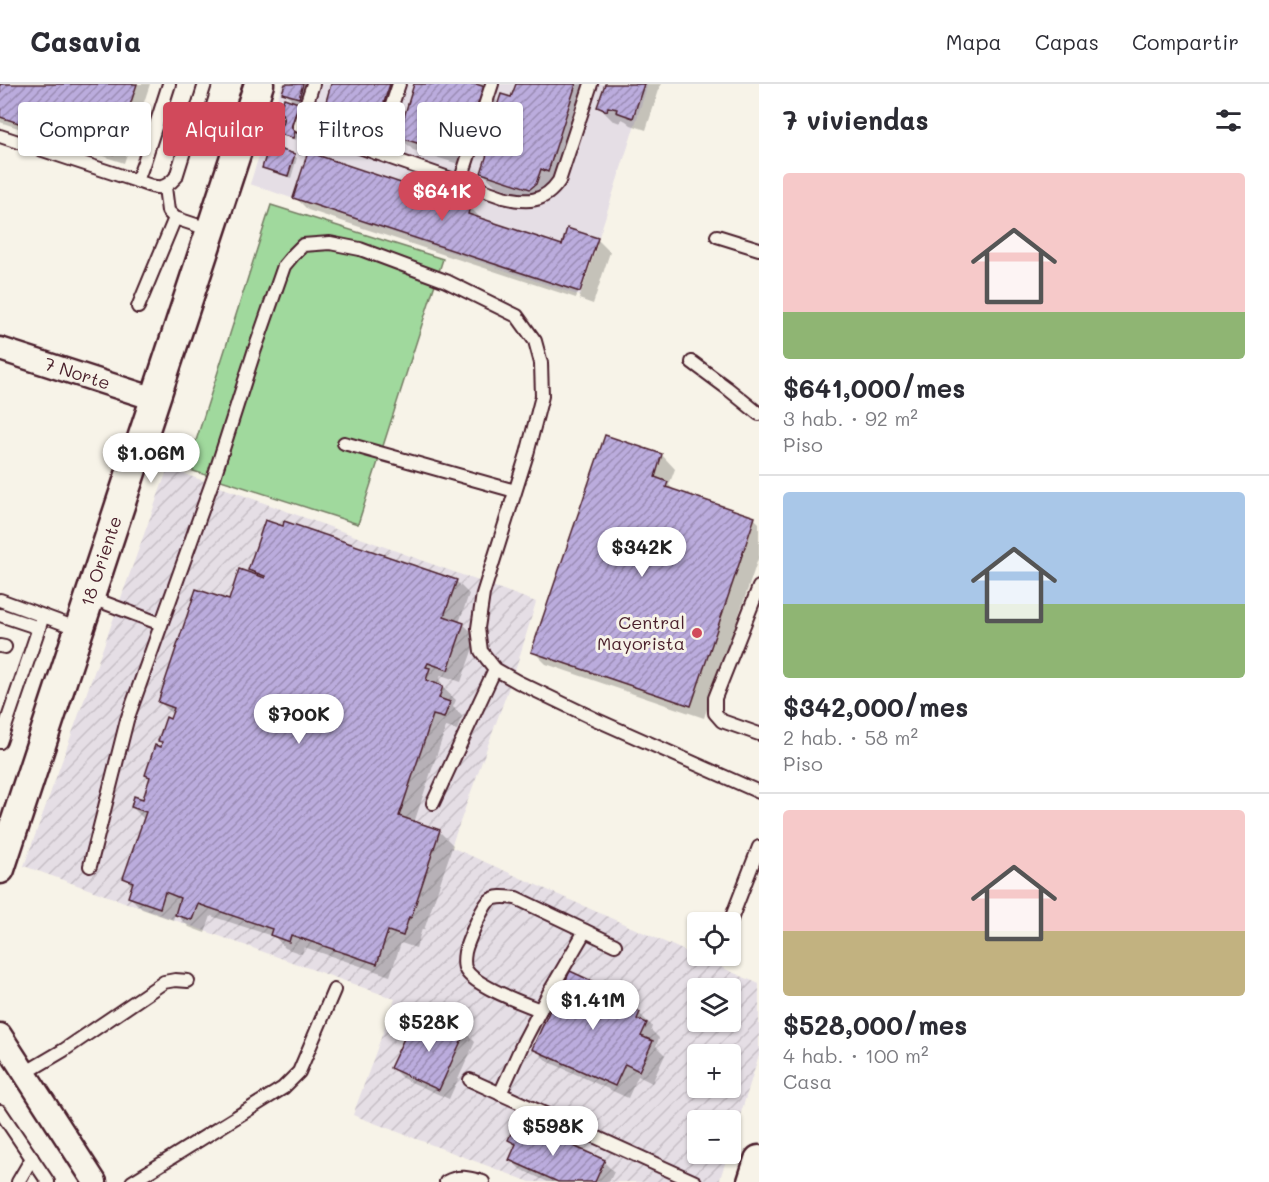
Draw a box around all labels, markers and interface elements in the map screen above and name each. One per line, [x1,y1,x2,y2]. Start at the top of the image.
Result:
text: Casavia [30,23,141,59]
text: Mapa [946,28,1002,55]
text: Capas [1035,28,1099,55]
text: Compartir [1132,28,1239,55]
chip: Comprar [18,102,151,156]
chip: Alquilar [163,102,285,156]
chip: Filtros [297,102,405,156]
chip: Nuevo [417,102,523,156]
text: 7 viviendas [783,103,929,137]
icon: filters [1212,104,1245,137]
pin: $641K [400,171,484,222]
text: $641K [412,177,472,203]
icon: home [960,212,1068,320]
street label: 7 Norte [41,351,113,395]
text: $641,000/mes [783,371,965,405]
text: 3 hab. · 92 m² [783,405,918,431]
text: Piso [783,431,823,457]
pin: $1.06M [102,433,200,484]
text: $1.06M [117,439,185,465]
street label: 18 Oriente [74,513,127,609]
pin: $342K [600,527,684,578]
icon: home [960,531,1068,639]
text: $342K [611,533,673,559]
place label: Central Mayorista [597,610,685,655]
marker: Central Mayorista [690,626,704,640]
text: $342,000/mes [783,690,968,724]
pin: $700K [257,694,341,745]
text: $700K [268,700,330,726]
text: 2 hab. · 58 m² [783,724,918,750]
text: Piso [783,750,823,776]
icon: home [960,849,1068,957]
map controls [687,912,741,1164]
button: locate [687,912,741,966]
button: layers [687,978,741,1032]
pin: $1.41M [544,980,642,1031]
text: $1.41M [560,986,626,1012]
pin: $528K [387,1002,471,1053]
text: $528K [399,1008,459,1034]
text: $528,000/mes [783,1008,967,1042]
text: 4 hab. · 100 m² [783,1042,929,1068]
button: + [687,1044,741,1098]
text: Casa [783,1068,832,1094]
pin: $598K [511,1106,595,1157]
button: − [687,1110,741,1164]
text: $598K [522,1112,584,1138]

